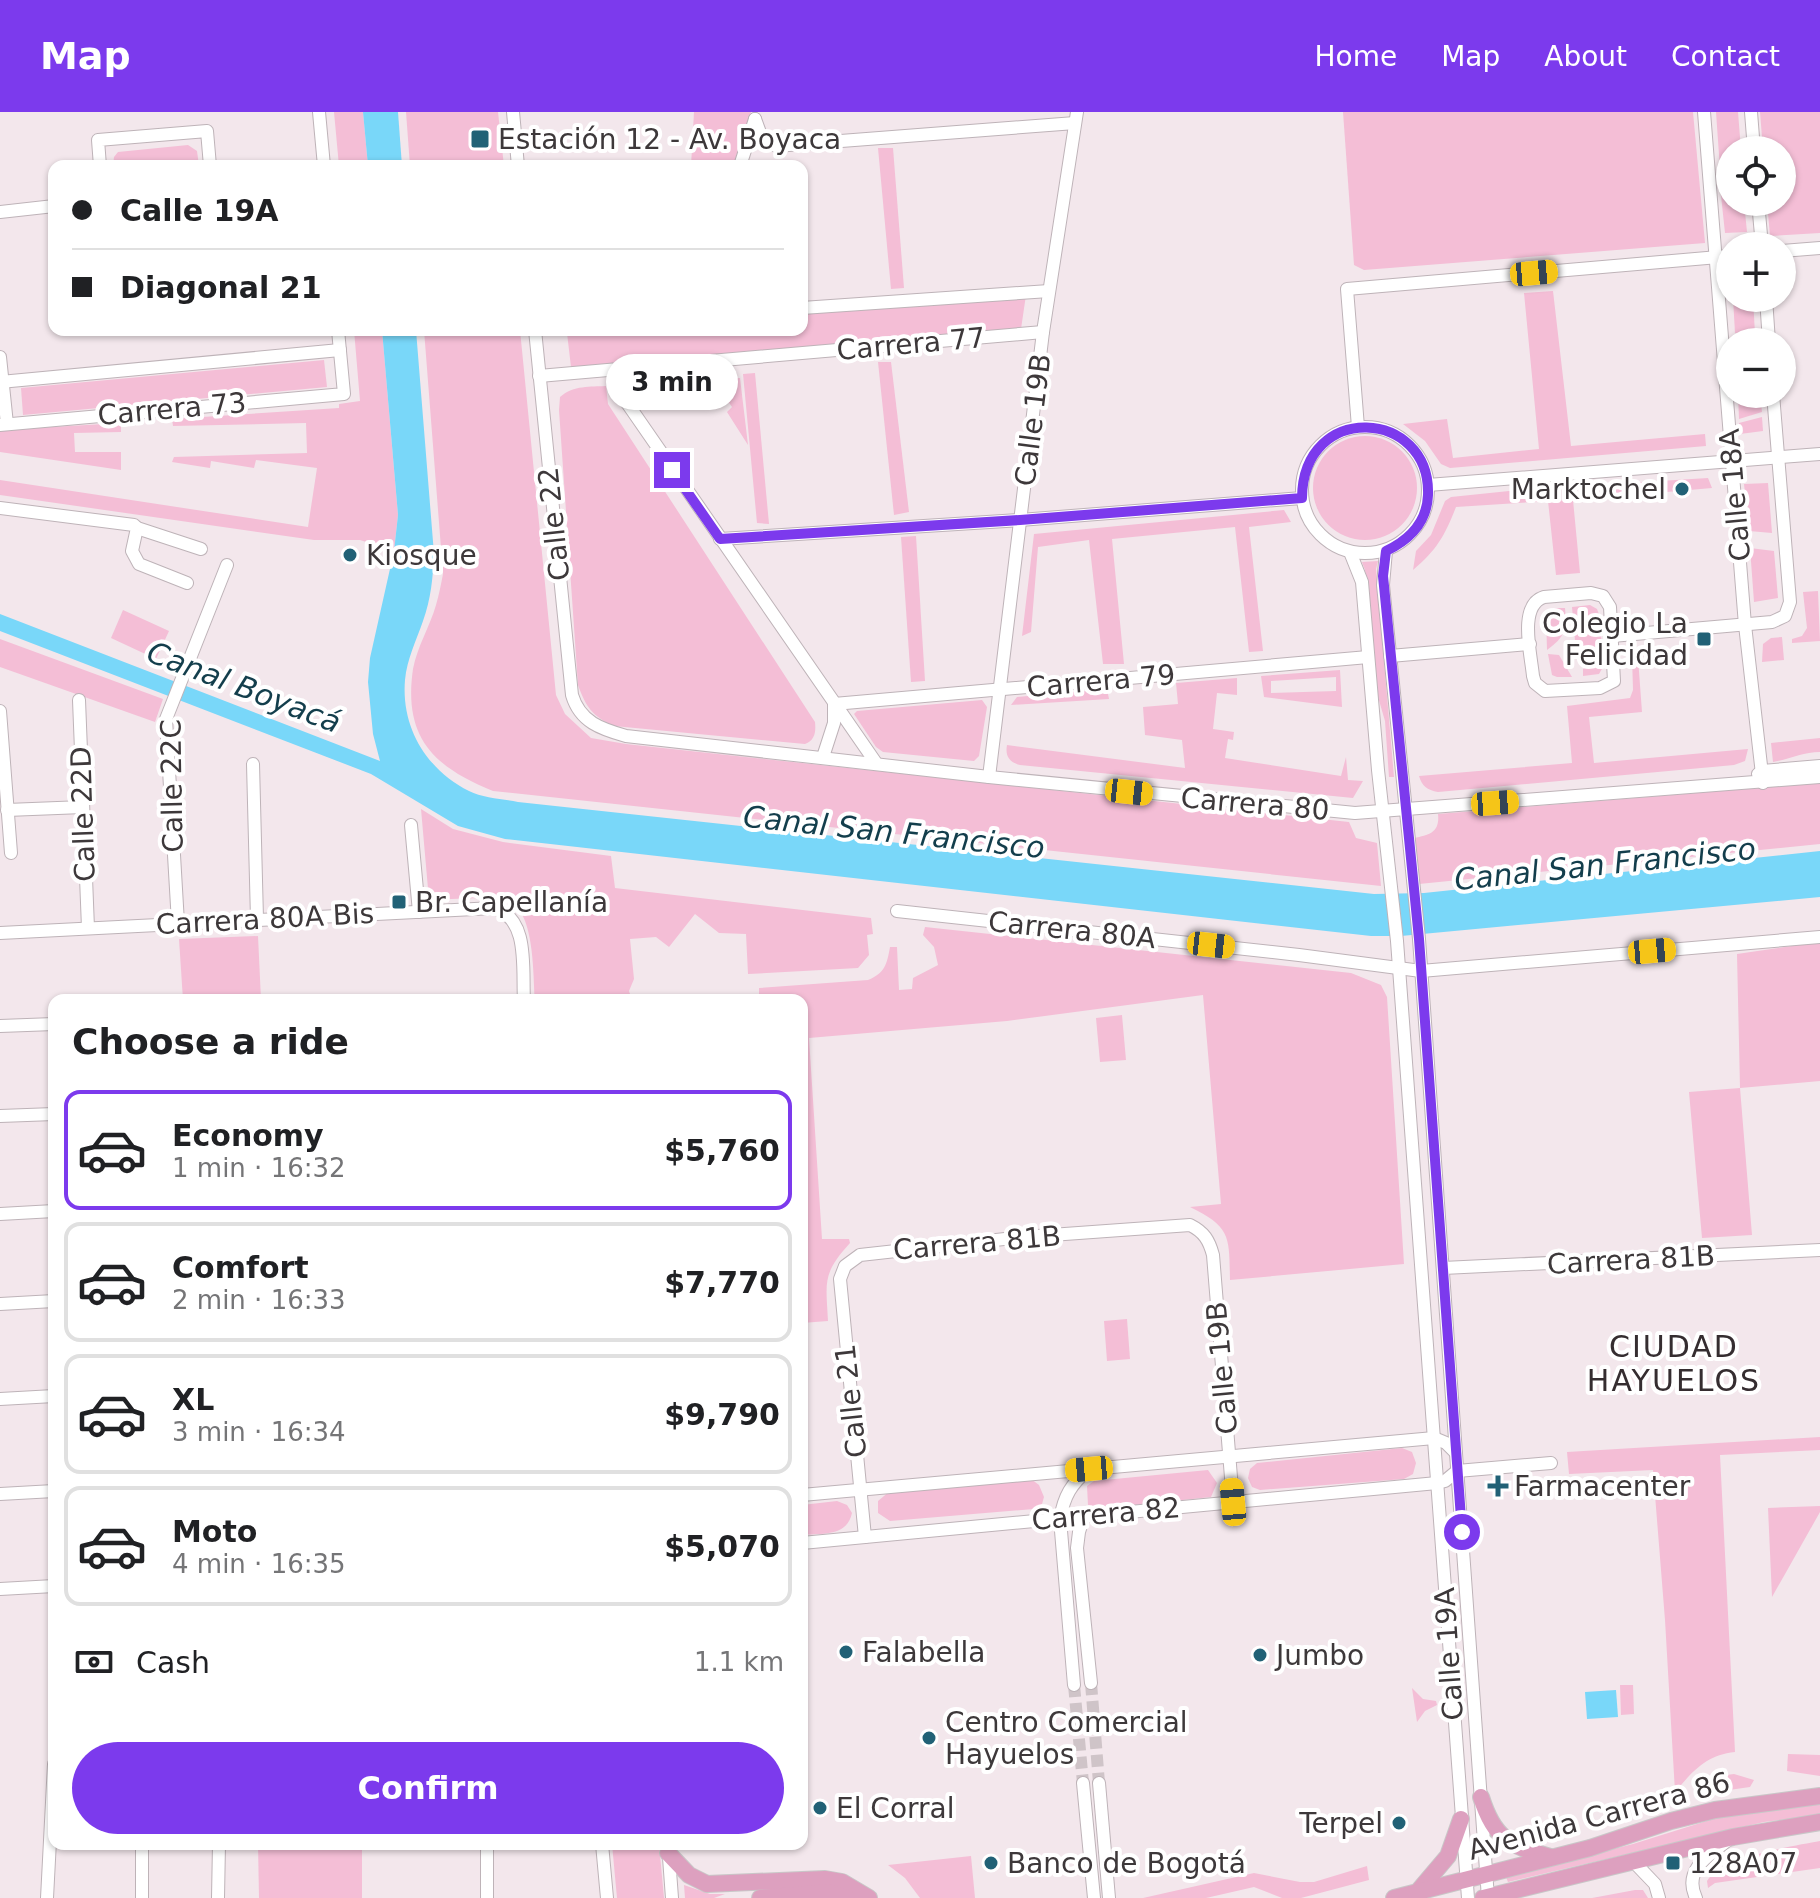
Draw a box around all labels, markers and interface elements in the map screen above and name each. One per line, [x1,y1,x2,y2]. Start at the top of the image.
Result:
text: Map [40,34,131,78]
text: Home [1314,40,1397,73]
text: Map [1441,40,1500,73]
text: About [1544,40,1627,73]
text: Contact [1671,40,1780,73]
place label: Estación 12 - Av. Boyaca [498,123,841,156]
marker: Estación 12 - Av. Boyaca [469,128,491,150]
map controls [1716,136,1796,408]
button: locate [1716,136,1796,216]
text: Calle 19A [120,193,279,228]
button: + [1716,232,1796,312]
car [1509,259,1559,287]
text: Diagonal 21 [120,270,322,305]
street label: Carrera 77 [835,321,987,367]
button: − [1716,328,1796,408]
street label: Calle 19B [1009,352,1057,488]
callout: 3 min [606,354,738,410]
text: 3 min [631,367,713,397]
street label: Carrera 73 [96,386,248,432]
street label: Calle 18A [1713,427,1757,563]
route end [654,452,690,488]
street label: Calle 22 [532,466,576,582]
place label: Marktochel [1511,473,1666,506]
marker: Marktochel [1673,480,1691,498]
place label: Kiosque [366,539,477,572]
marker: Kiosque [341,546,359,564]
place label: Colegio La Felicidad [1542,607,1688,672]
marker: Colegio La Felicidad [1695,630,1713,648]
water label: Canal Boyacá [142,634,346,740]
street label: Carrera 79 [1025,658,1177,704]
street label: Calle 22C [154,719,190,853]
street label: Calle 22D [64,746,102,882]
car [1104,778,1154,806]
street label: Carrera 80 [1179,781,1331,827]
car [1470,789,1520,817]
water label: Canal San Francisco [742,799,1046,865]
water label: Canal San Francisco [1453,831,1757,897]
place label: Br. Capellanía [415,886,608,919]
marker: Br. Capellanía [390,893,408,911]
street label: Carrera 80A Bis [155,897,375,941]
street label: Carrera 80A [987,905,1157,955]
car [1186,931,1236,959]
car [1627,937,1677,965]
text: Choose a ride [72,1021,349,1062]
icon: car [76,1114,148,1186]
text: Economy [172,1118,324,1153]
text: $5,760 [664,1133,780,1168]
text: 1 min · 16:32 [172,1153,346,1183]
street label: Carrera 81B [892,1219,1062,1267]
street label: Carrera 81B [1546,1239,1716,1281]
icon: car [76,1246,148,1318]
text: Comfort [172,1250,309,1285]
text: $7,770 [664,1265,780,1300]
text: 2 min · 16:33 [172,1285,346,1315]
street label: Calle 19B [1200,1300,1244,1436]
district label: CIUDAD HAYUELOS [1587,1329,1761,1398]
street label: Calle 21 [829,1343,873,1459]
icon: car [76,1378,148,1450]
text: XL [172,1382,214,1417]
text: $9,790 [664,1397,780,1432]
text: 3 min · 16:34 [172,1417,346,1447]
car [1064,1455,1114,1483]
place label: Farmacenter [1514,1470,1691,1503]
car [1219,1477,1247,1527]
marker: Farmacenter [1489,1477,1507,1495]
street label: Carrera 82 [1030,1491,1182,1537]
icon: car [76,1510,148,1582]
text: Moto [172,1514,257,1549]
route start [1444,1514,1480,1550]
text: $5,070 [664,1529,780,1564]
text: 4 min · 16:35 [172,1549,346,1579]
street label: Calle 19A [1428,1586,1470,1722]
place label: Falabella [862,1636,985,1669]
place label: Jumbo [1274,1639,1364,1672]
icon: cash [72,1640,116,1684]
marker: Falabella [837,1643,855,1661]
text: Cash [136,1645,210,1680]
marker: Jumbo [1251,1646,1269,1664]
text: 1.1 km [694,1647,784,1677]
place label: Centro Comercial Hayuelos [945,1706,1188,1771]
marker: Centro Comercial Hayuelos [920,1729,938,1747]
button: Confirm [72,1742,784,1834]
street label: Avenida Carrera 86 [1464,1765,1734,1867]
place label: El Corral [836,1792,955,1825]
marker: El Corral [811,1799,829,1817]
place label: Terpel [1298,1807,1383,1840]
marker: Terpel [1390,1814,1408,1832]
place label: Banco de Bogotá [1007,1847,1246,1880]
place label: 128A07 [1689,1847,1797,1880]
marker: Banco de Bogotá [982,1854,1000,1872]
marker: 128A07 [1664,1854,1682,1872]

